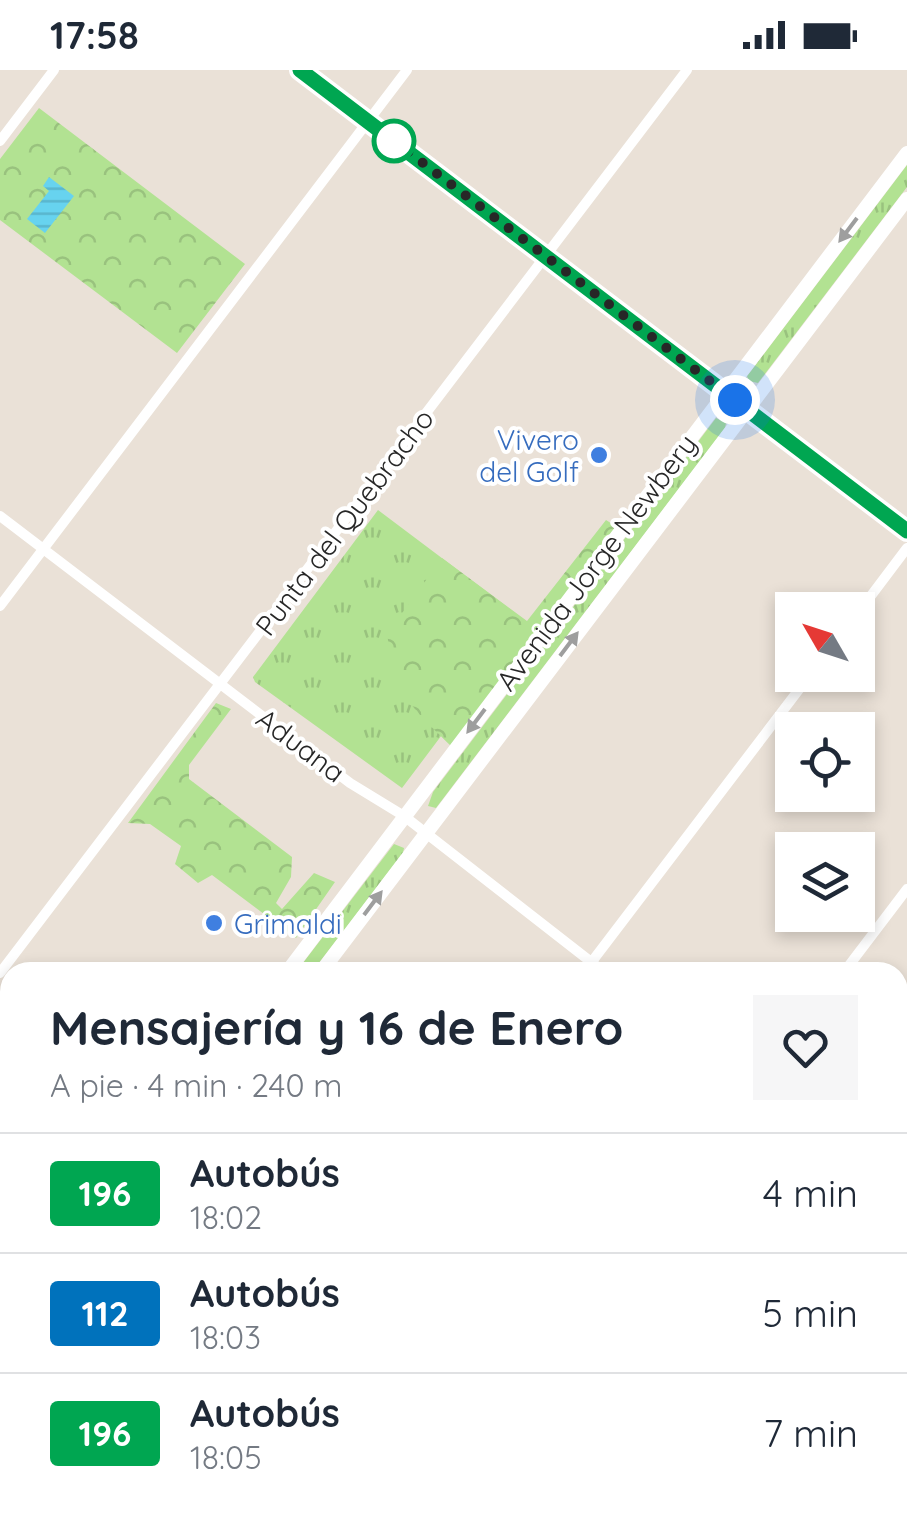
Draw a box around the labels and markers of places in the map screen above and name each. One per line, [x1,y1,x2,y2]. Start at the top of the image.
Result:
unlabelled marker [373,120,415,162]
place label: Vivero del Golf [479,422,579,489]
marker: Vivero del Golf [588,444,610,466]
place label: Grimaldi [234,906,342,941]
marker: Grimaldi [203,912,225,934]

